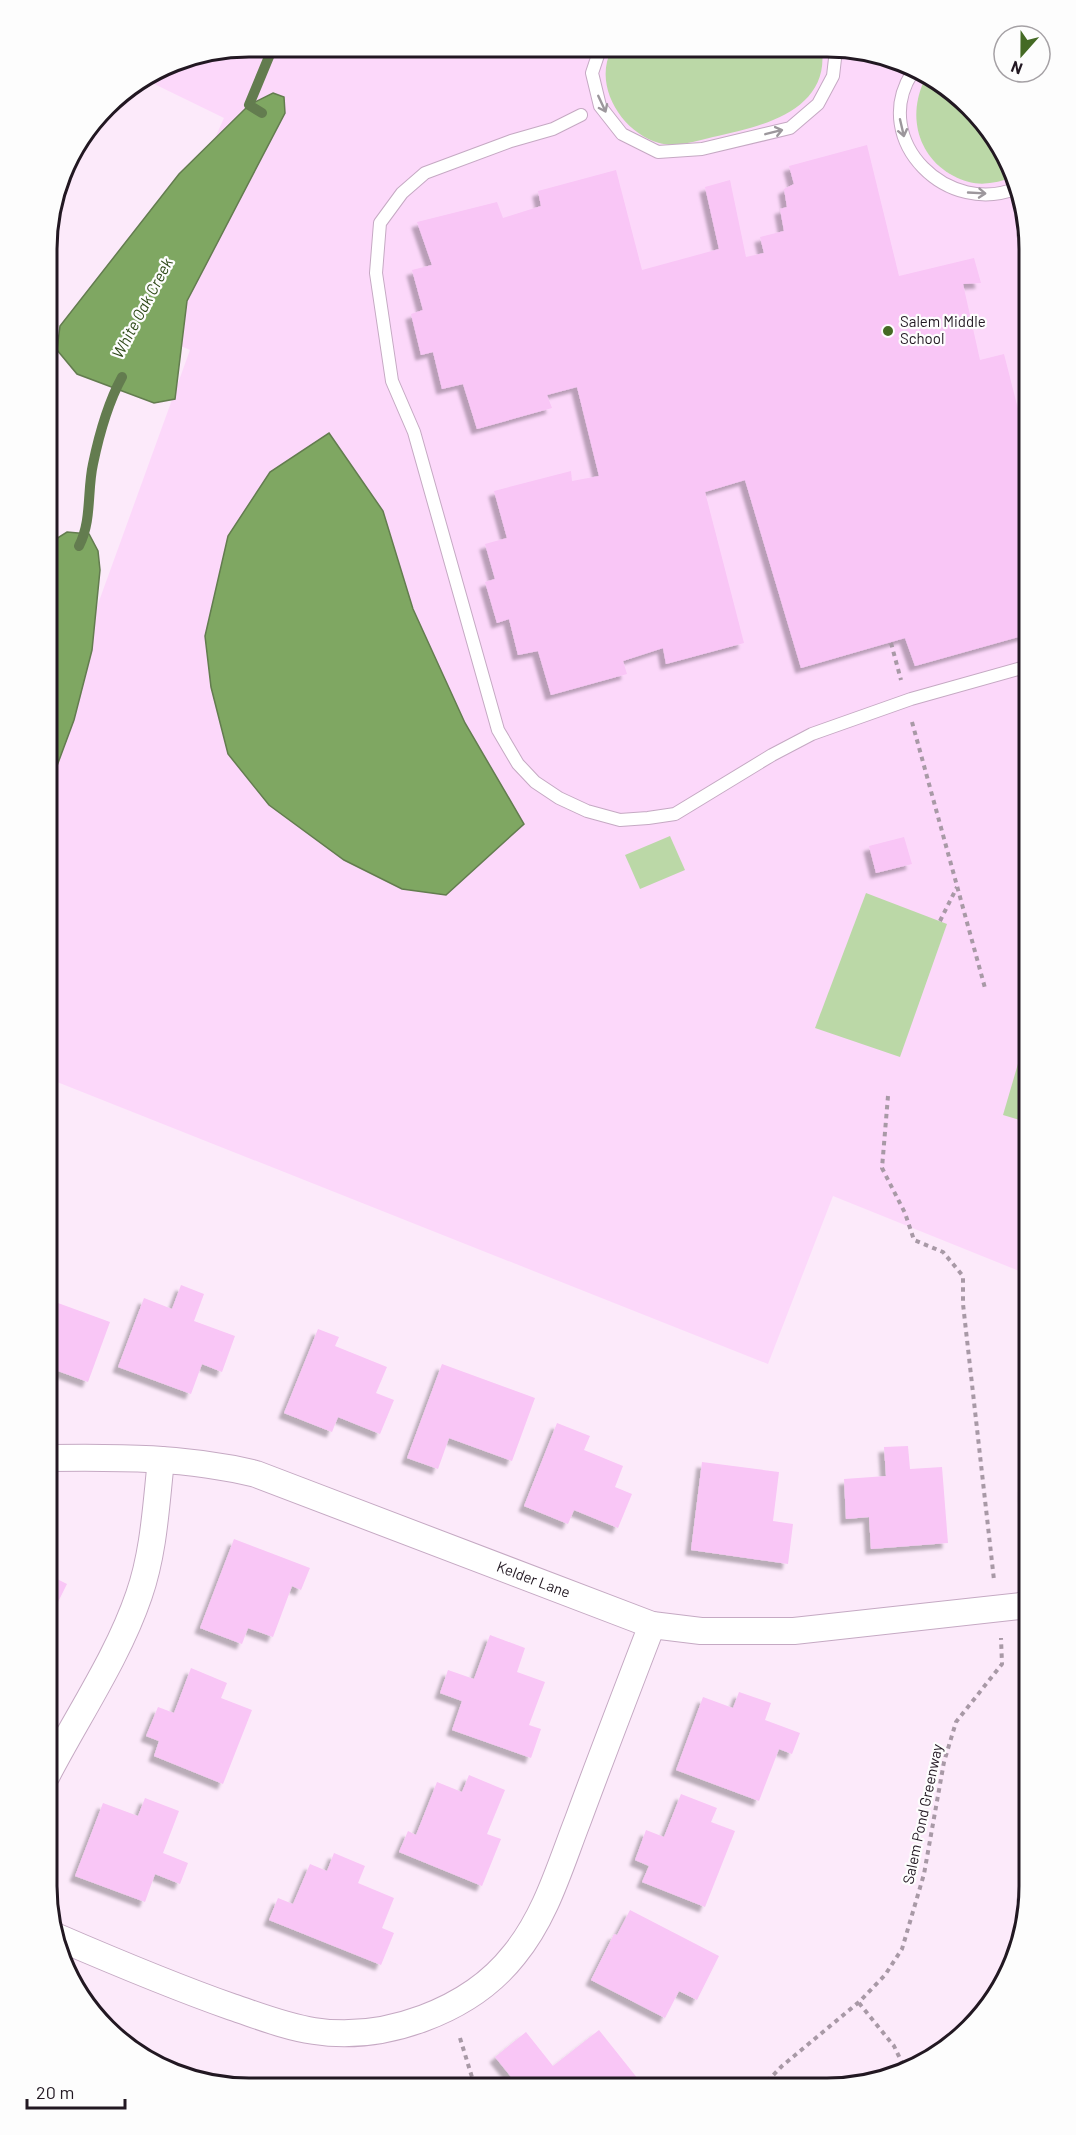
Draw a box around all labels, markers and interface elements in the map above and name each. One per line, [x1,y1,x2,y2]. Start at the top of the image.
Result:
north arrow [992,24,1052,84]
text: N [1008,58,1025,79]
one-way arrow [596,95,608,113]
one-way arrow [897,118,909,137]
one-way arrow [764,125,783,137]
one-way arrow [966,187,986,198]
water label: White Oak Creek [107,254,176,361]
place label: Salem Middle School [900,312,986,347]
marker: Salem Middle School [881,324,895,338]
street label: Kelder Lane [494,1557,573,1601]
street label: Salem Pond Greenway [898,1742,946,1886]
scale bar [27,2072,124,2110]
text: 20 m [36,2081,74,2103]

